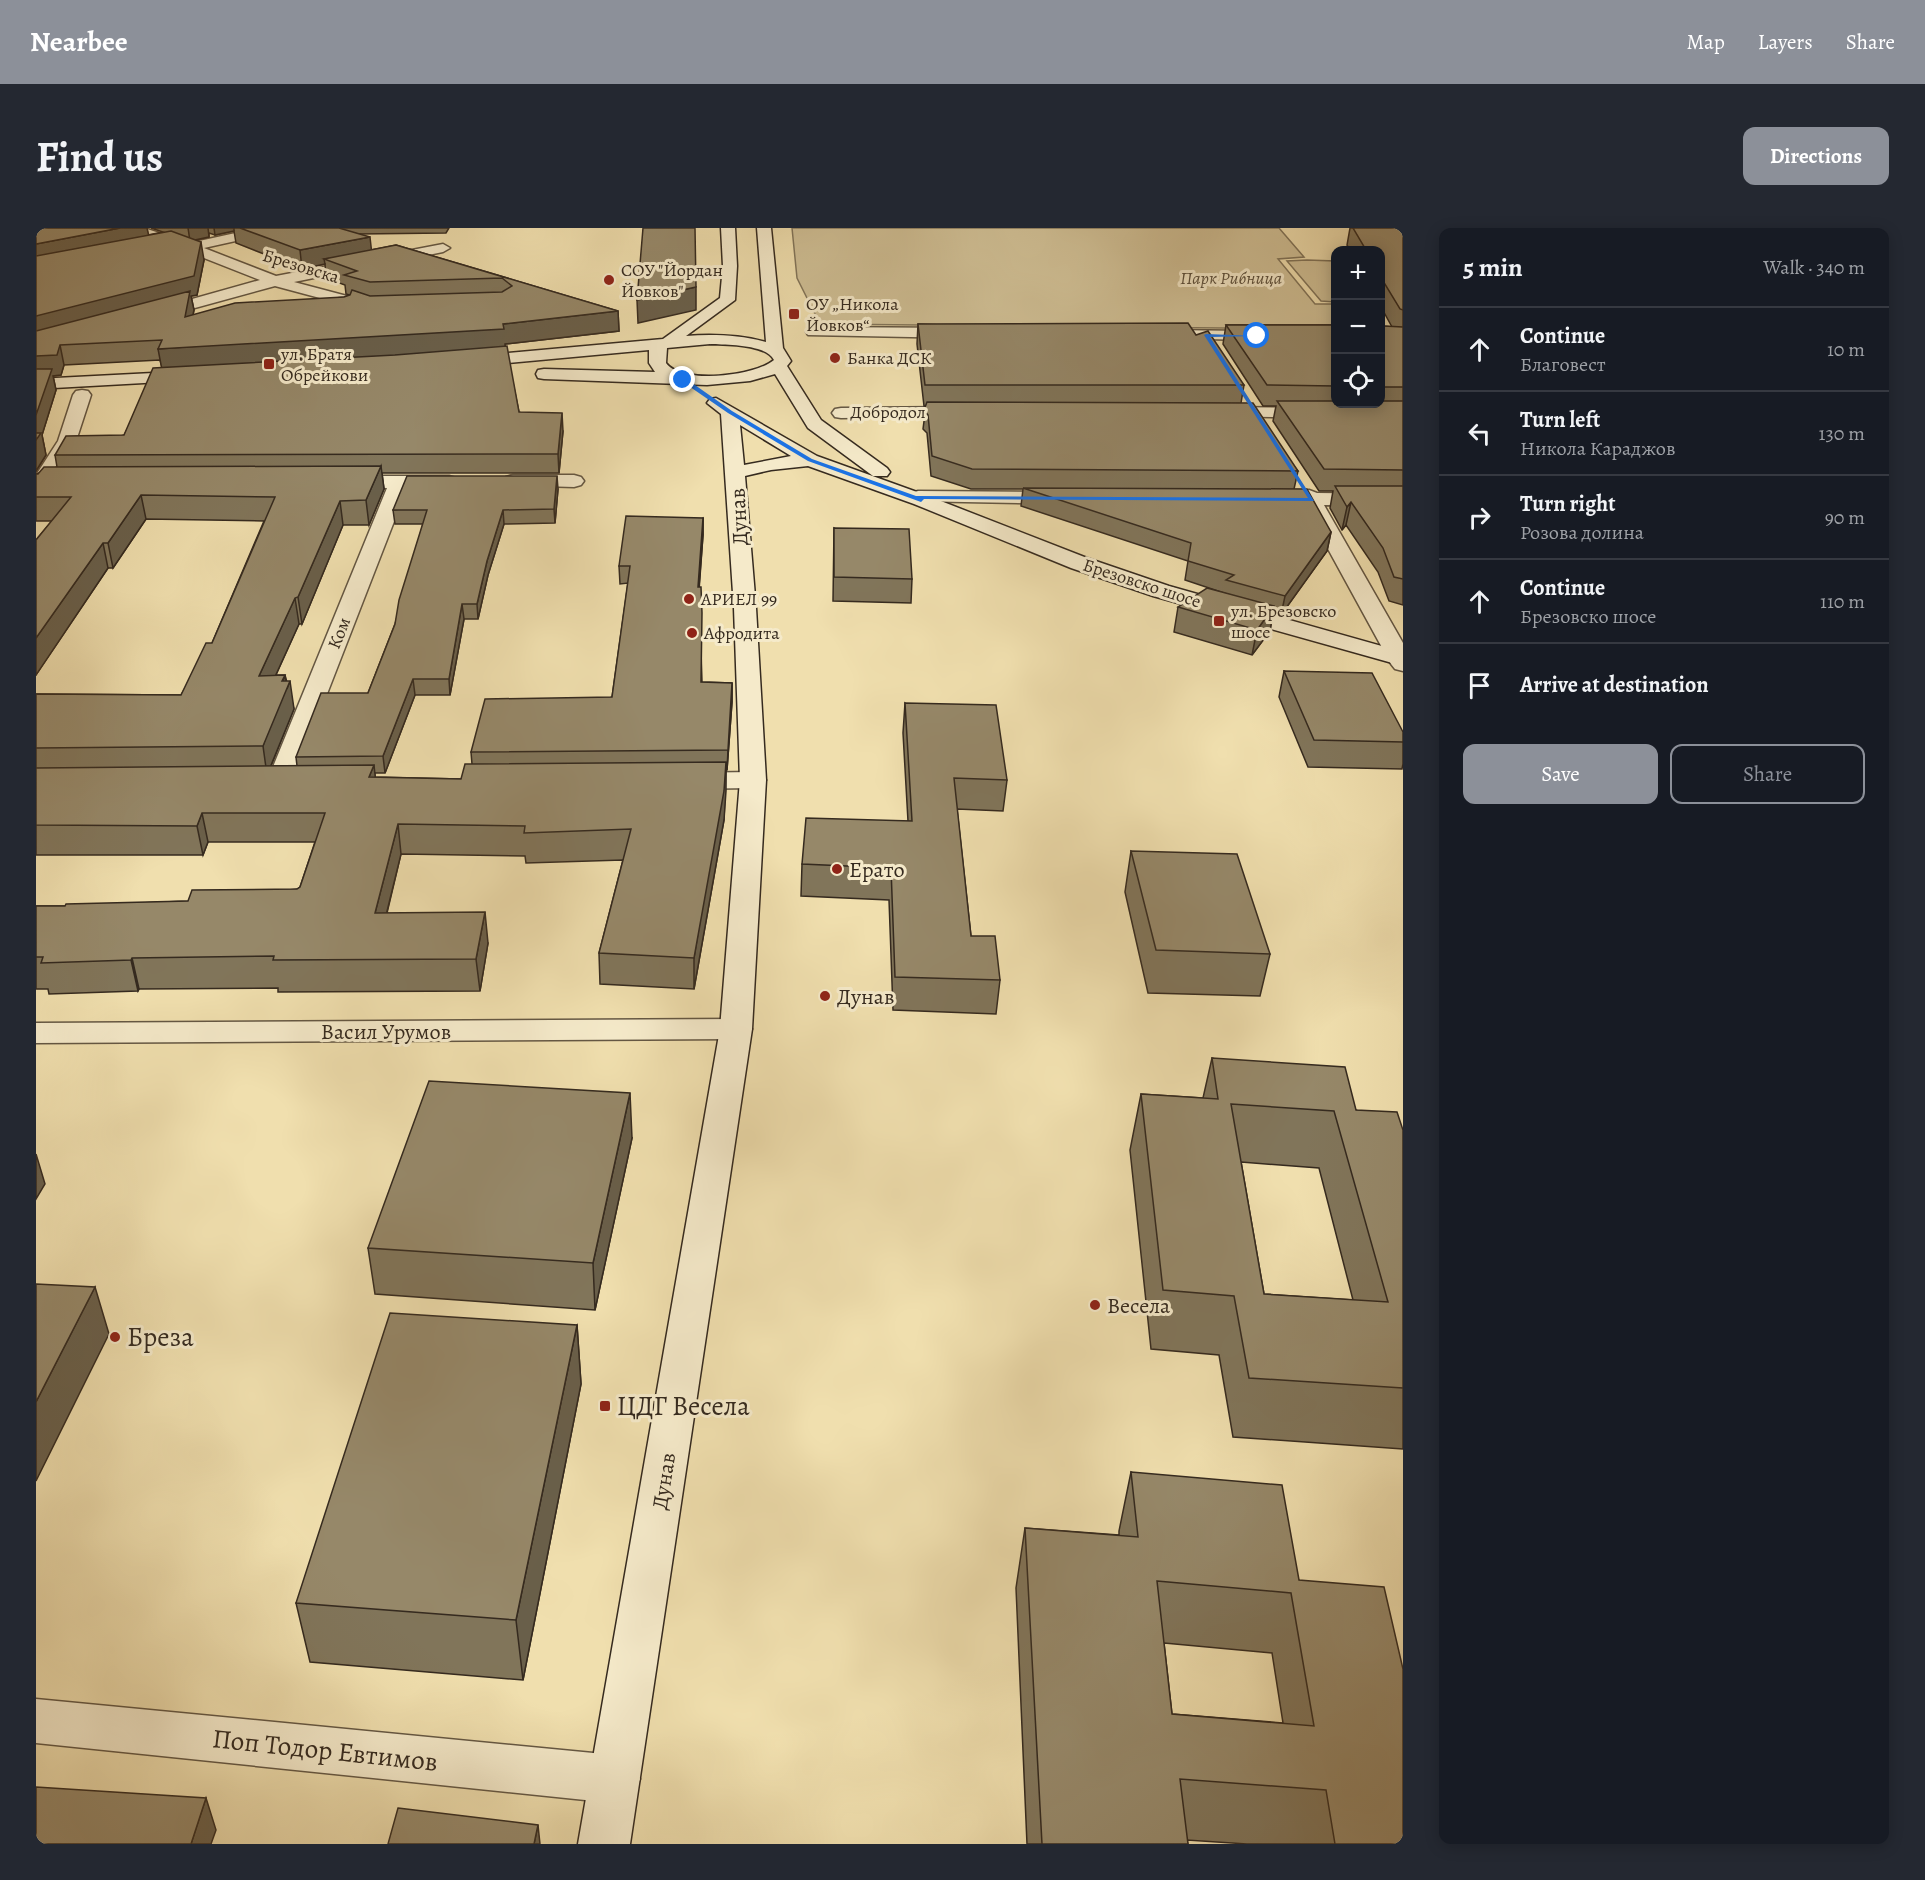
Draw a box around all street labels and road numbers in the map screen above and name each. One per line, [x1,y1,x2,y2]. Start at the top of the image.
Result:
street label: Брезовска [260,243,343,289]
street label: Добродол [850,400,926,424]
street label: Дунав [723,487,755,546]
street label: Брезовско шосе [1080,553,1204,613]
street label: Ком [322,614,356,652]
street label: Васил Урумов [321,1017,451,1047]
street label: Дунав [645,1450,683,1512]
street label: Поп Тодор Евтимов [210,1720,440,1780]

